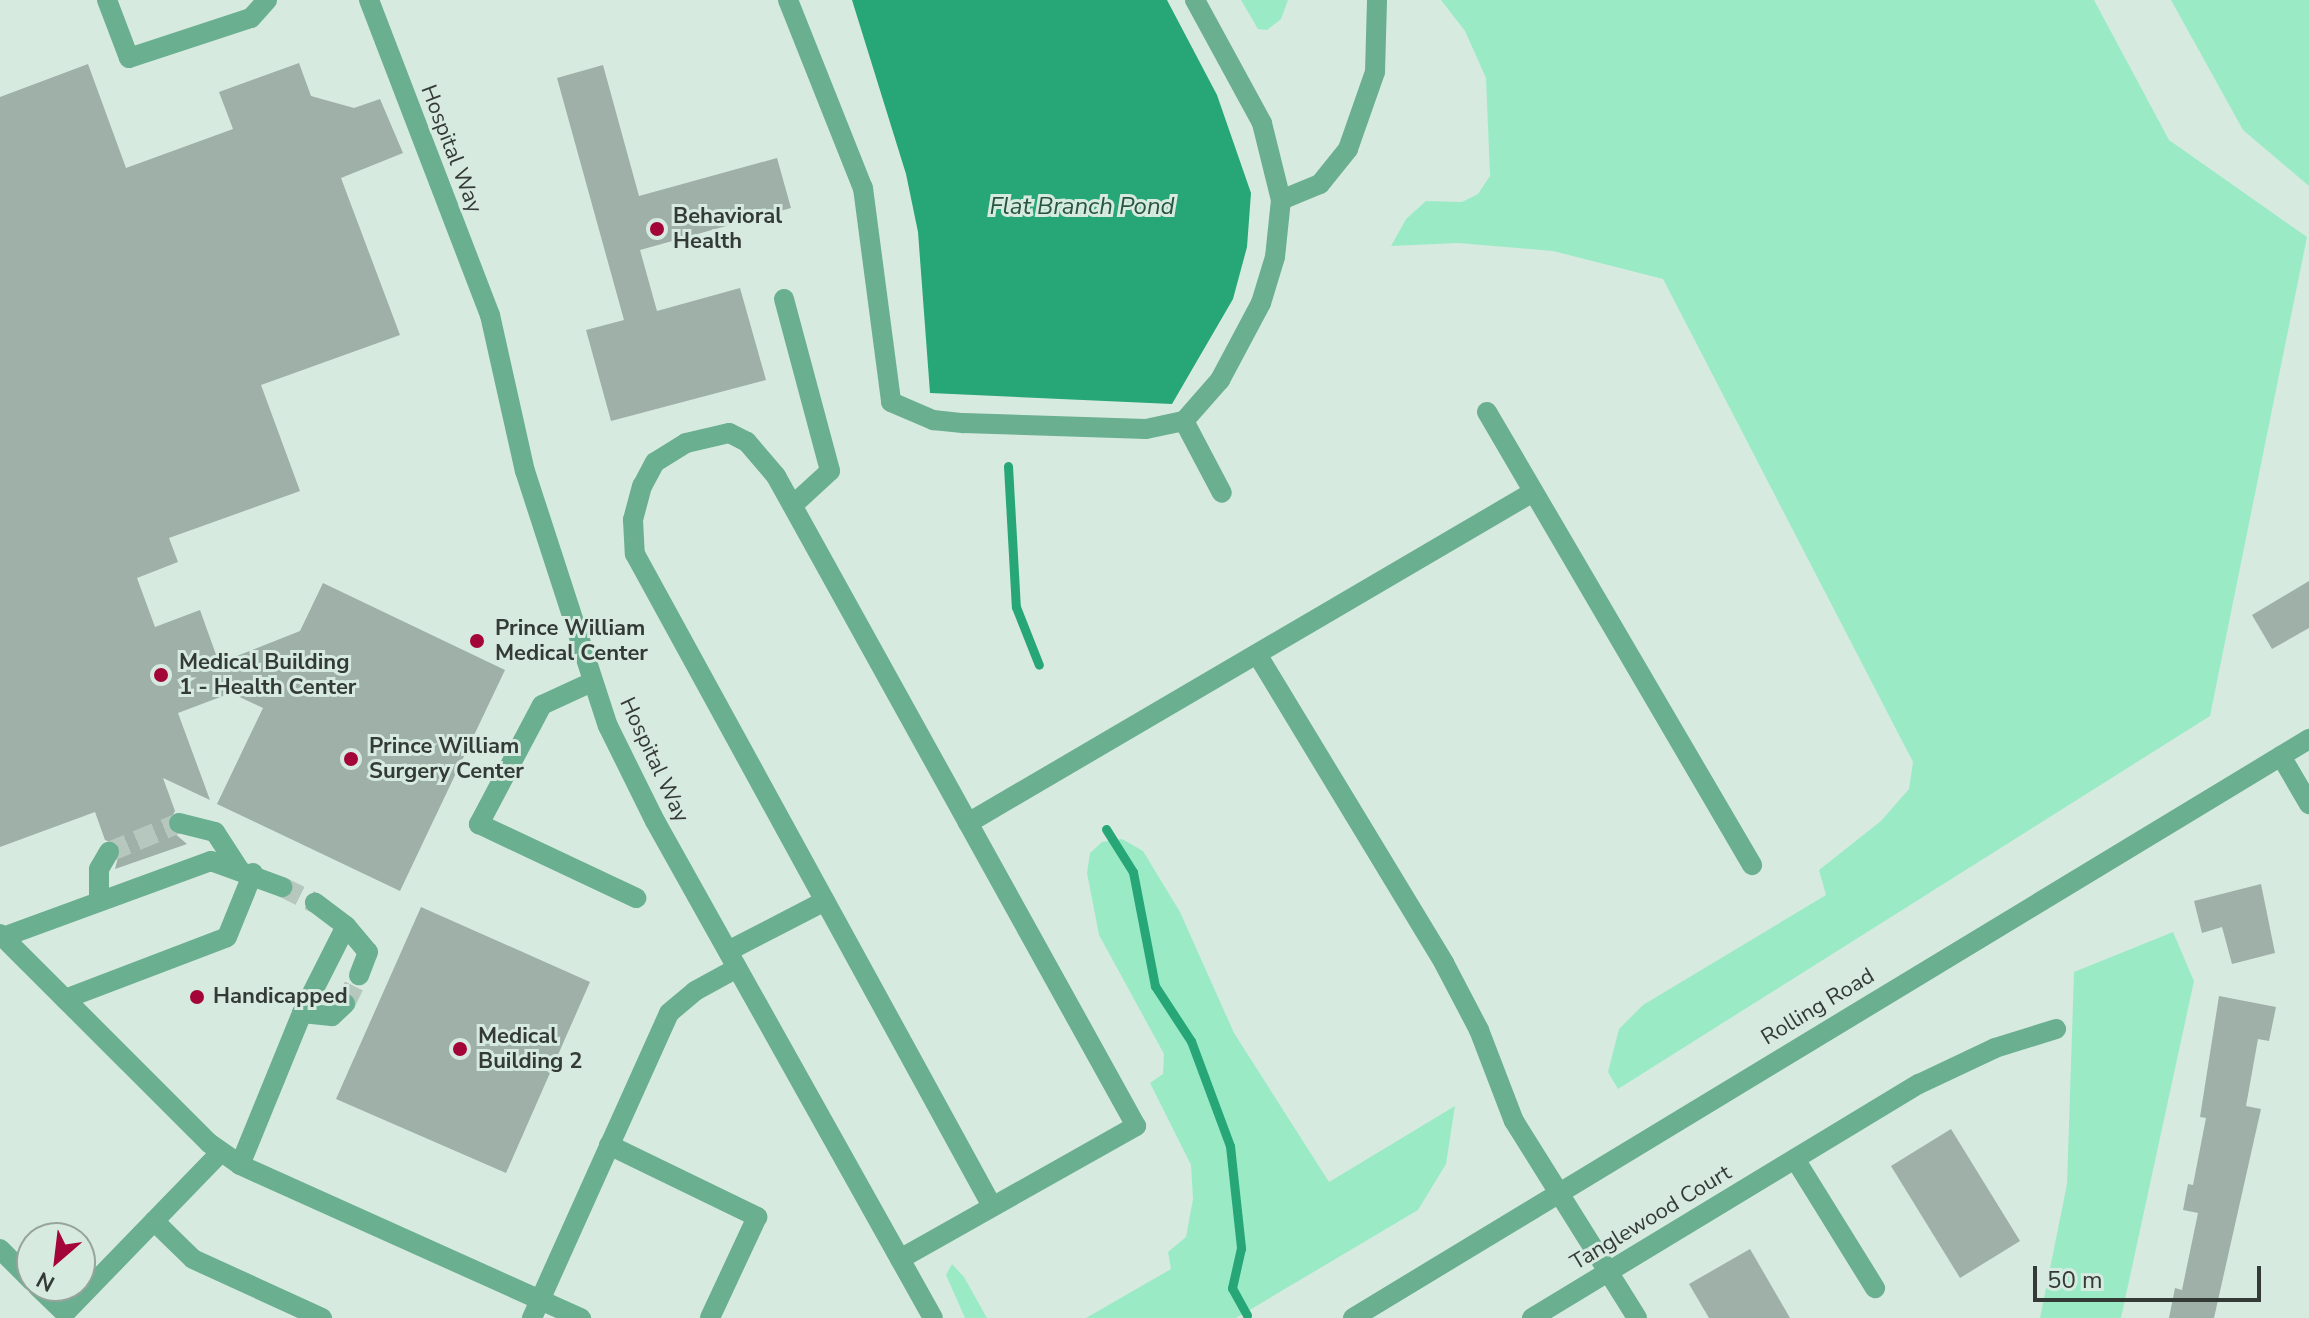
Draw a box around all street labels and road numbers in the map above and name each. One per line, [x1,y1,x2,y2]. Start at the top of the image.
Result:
street label: Hospital Way [415,81,487,217]
street label: Hospital Way [614,693,694,827]
street label: Rolling Road [1757,963,1879,1051]
street label: Tanglewood Court [1566,1160,1736,1276]

